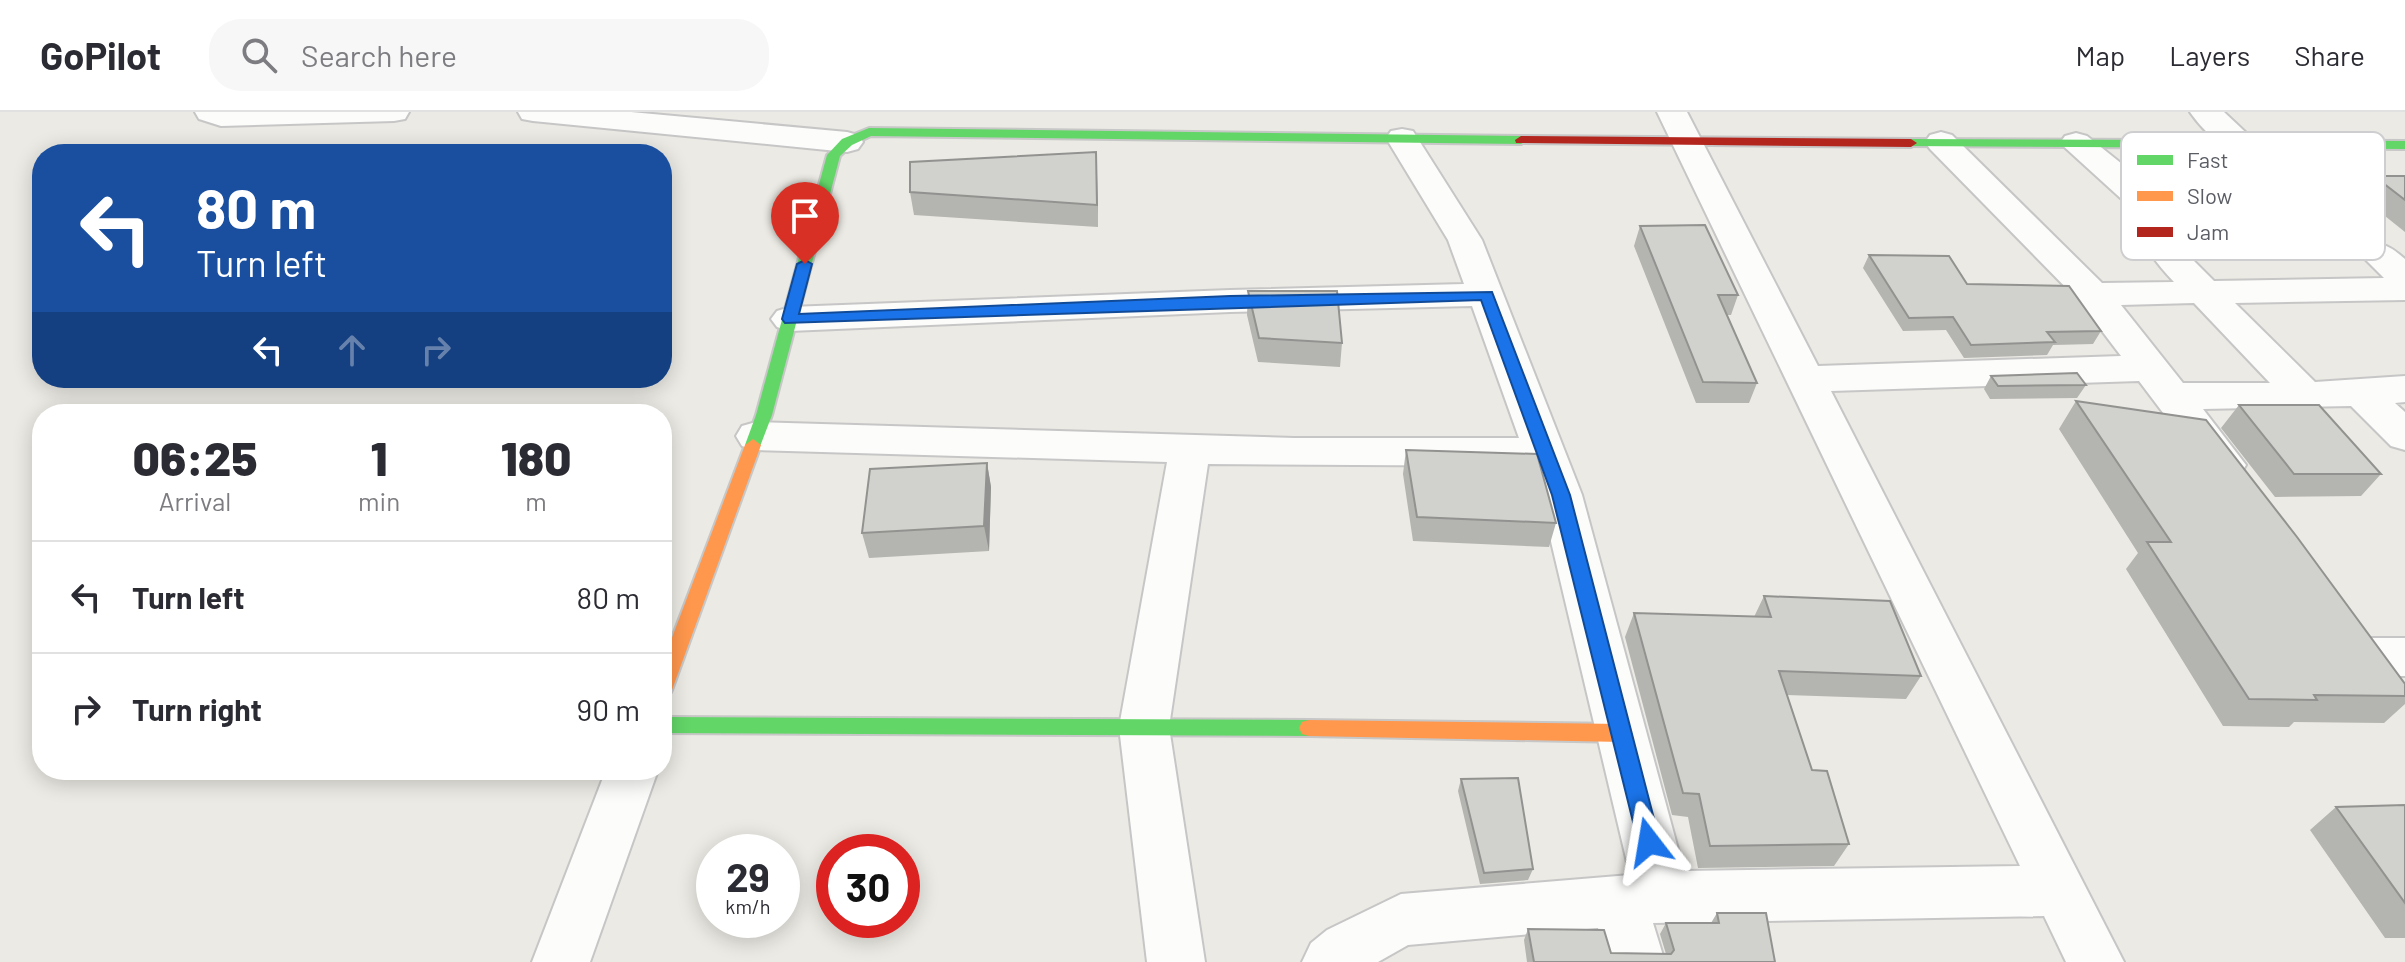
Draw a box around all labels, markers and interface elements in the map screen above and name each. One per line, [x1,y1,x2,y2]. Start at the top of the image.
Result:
search box [209,19,769,91]
text: GoPilot [40,32,161,78]
icon: search [237,33,281,77]
text: Search here [301,37,457,73]
text: Map [2075,38,2125,72]
text: Layers [2169,38,2250,72]
text: Share [2294,38,2365,72]
legend [2121,132,2385,260]
text: Fast [2187,146,2229,172]
text: 80 m [196,173,316,240]
icon: left [64,176,168,280]
pin [771,182,839,264]
text: Slow [2187,182,2232,208]
icon: arrive [783,194,827,238]
text: Jam [2187,218,2229,244]
text: Turn left [196,241,327,284]
icon: left [246,328,290,372]
icon: ahead [330,328,374,372]
icon: right [414,328,458,372]
text: 06:25 [133,428,258,486]
text: 1 [371,428,388,486]
text: 180 [501,428,571,486]
text: Arrival [159,485,231,516]
text: min [358,485,400,516]
text: m [525,485,547,516]
icon: left [64,575,108,619]
text: Turn left [132,579,245,615]
text: 80 m [577,579,640,615]
icon: right [64,687,108,731]
text: Turn right [132,691,262,727]
text: 90 m [577,691,640,727]
position arrow [1607,800,1691,884]
speed limit sign: 30 [816,834,920,938]
text: 29 [726,852,770,900]
text: km/h [725,894,771,918]

